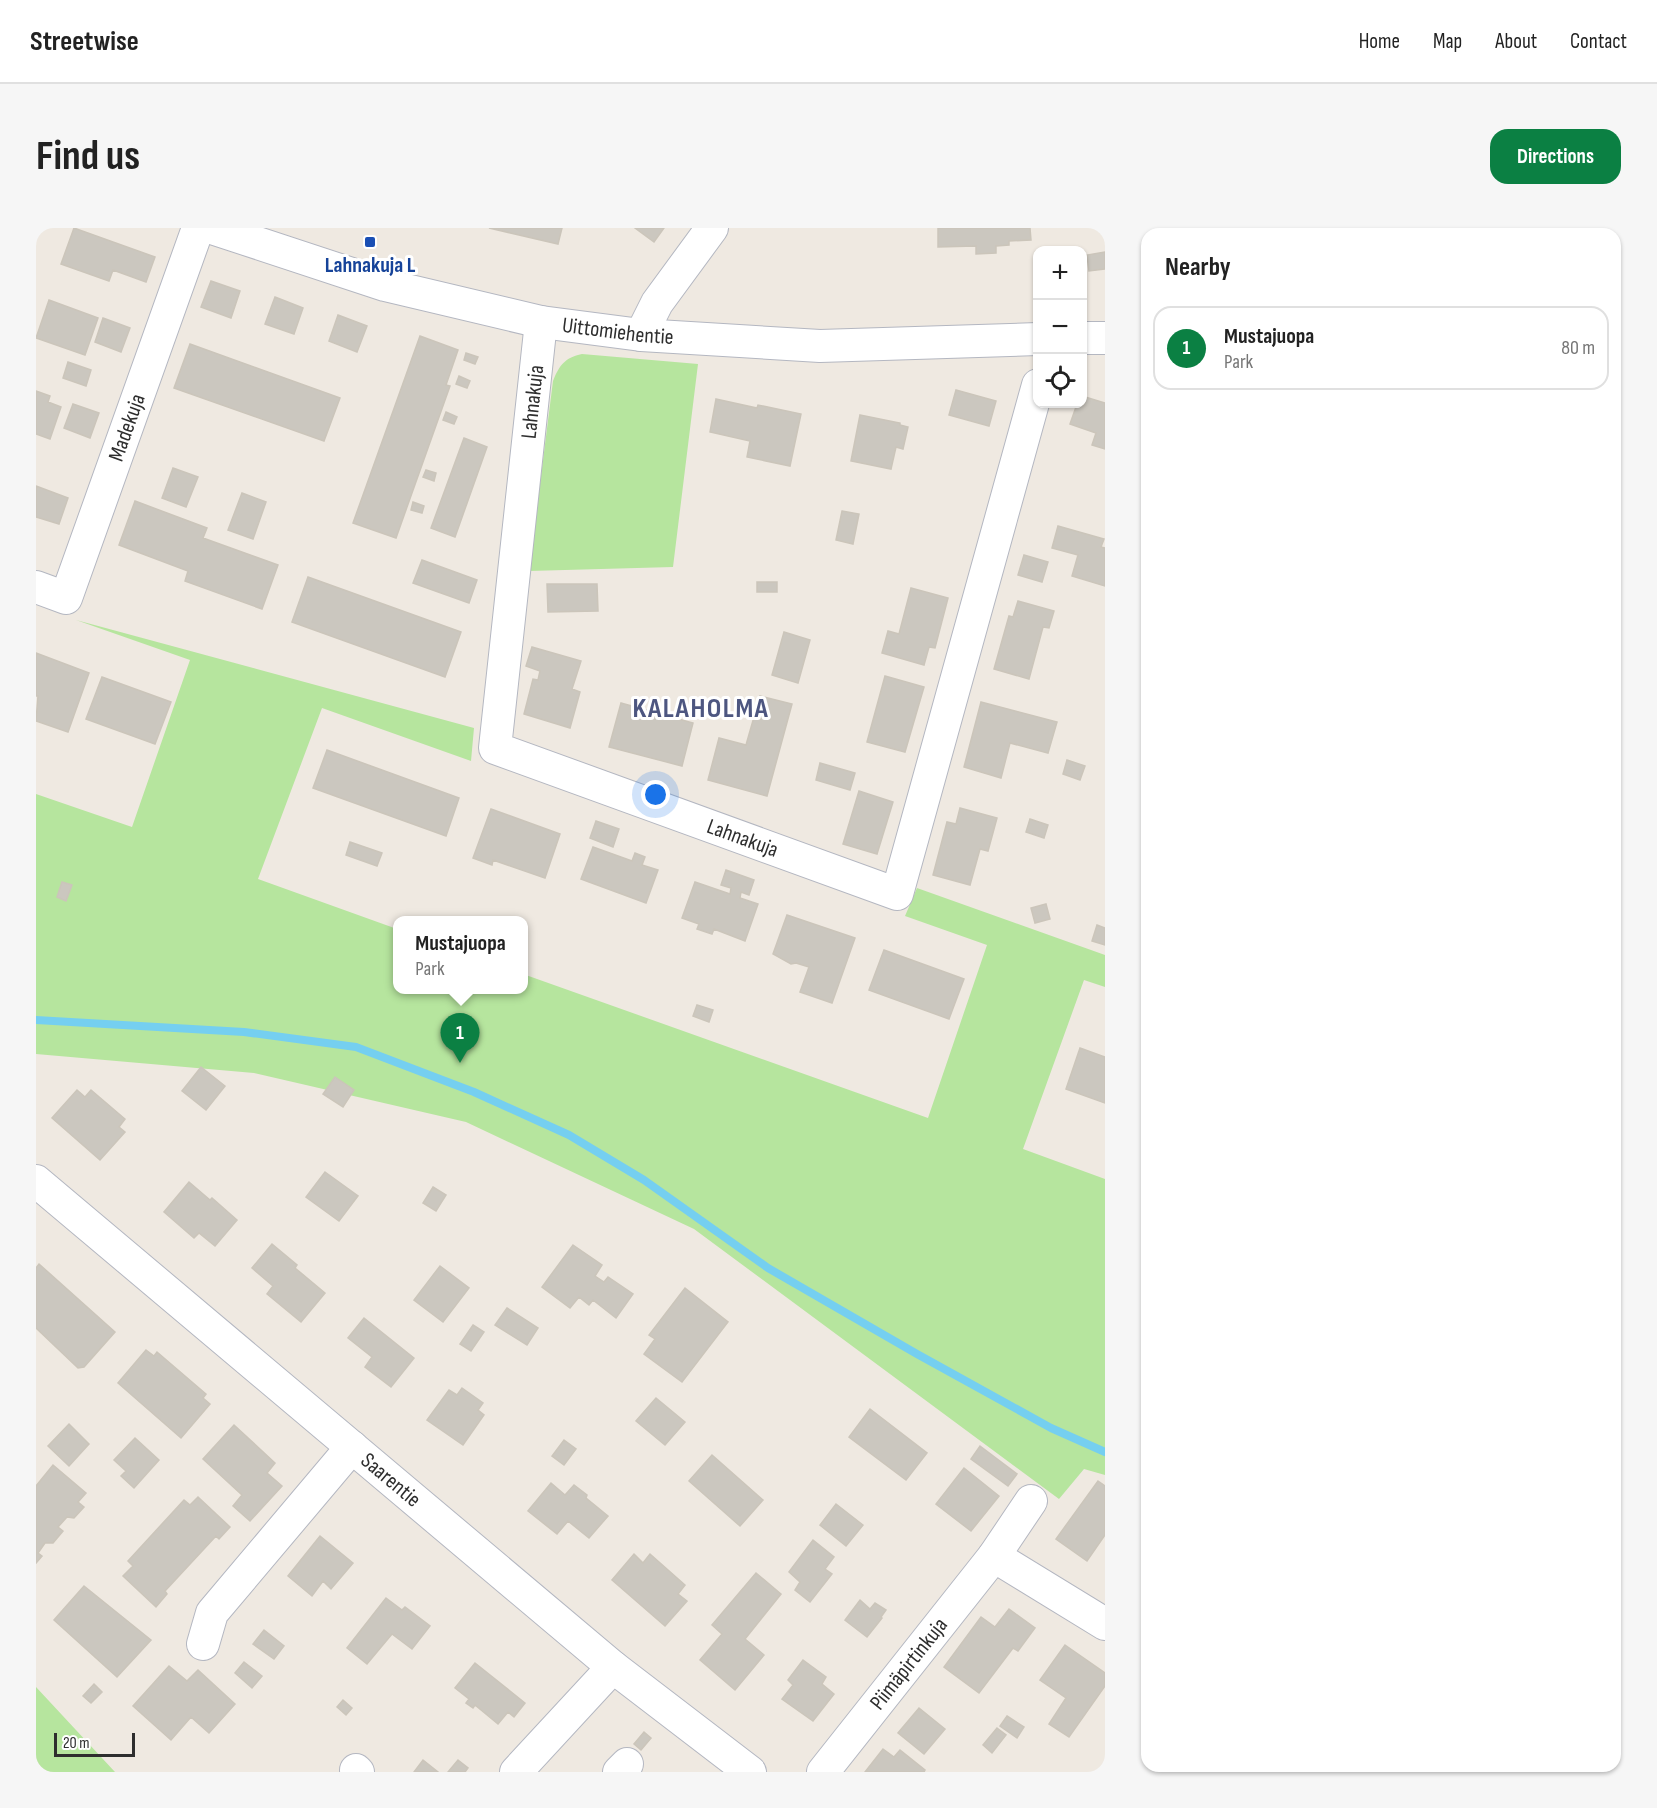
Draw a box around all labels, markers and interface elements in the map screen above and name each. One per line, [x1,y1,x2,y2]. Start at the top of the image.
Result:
text: Streetwise [30,25,139,58]
text: Home [1359,29,1400,54]
text: Map [1433,29,1462,54]
text: About [1495,29,1537,54]
text: Contact [1570,29,1627,54]
button: Directions [1490,129,1621,184]
text: Find us [36,131,140,182]
marker: Lahnakuja L [363,235,377,249]
map controls [1033,246,1087,408]
button: + [1033,246,1087,300]
place label: Lahnakuja L [325,252,416,279]
text: Nearby [1165,252,1231,283]
button: − [1033,300,1087,354]
street label: Uittomiehentie [561,311,674,350]
text: Mustajuopa [1224,323,1314,350]
text: 1 [1183,336,1190,360]
text: 80 m [1561,336,1595,360]
text: Park [1224,350,1253,374]
button: locate [1033,354,1087,408]
street label: Lahnakuja [516,364,550,440]
street label: Madekuja [102,390,151,465]
district label: KALAHOLMA [633,692,769,725]
your location [641,780,670,809]
street label: Lahnakuja [703,813,782,863]
popup [393,916,528,994]
text: Mustajuopa [415,930,506,957]
text: Park [415,957,445,981]
pin: 1 [440,1014,480,1063]
street label: Saarentie [355,1447,427,1513]
street label: Piimäpirtinkuja [864,1612,953,1715]
scale bar [54,1730,135,1758]
text: 20 m [63,1734,90,1753]

